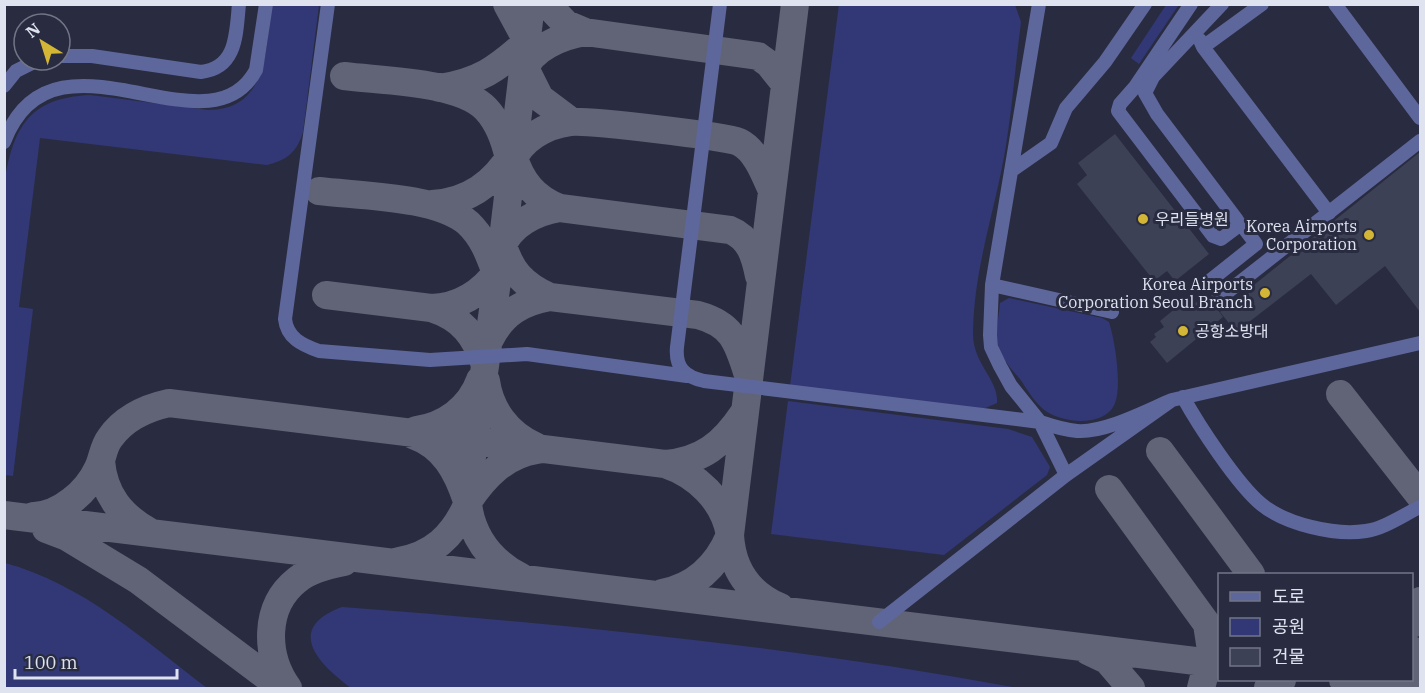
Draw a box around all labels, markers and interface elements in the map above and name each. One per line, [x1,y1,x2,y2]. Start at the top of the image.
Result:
north arrow [12,12,72,72]
text: N [22,18,44,42]
place label: 우리들병원 [1155,209,1229,229]
marker: 우리들병원 [1136,212,1150,226]
place label: Korea Airports Corporation [1246,216,1357,254]
marker: Korea Airports Corporation [1362,228,1376,242]
place label: Korea Airports Corporation Seoul Branch [1058,274,1253,312]
marker: Korea Airports Corporation Seoul Branch [1258,286,1272,300]
place label: 공항소방대 [1195,321,1269,341]
marker: 공항소방대 [1176,324,1190,338]
legend [1218,573,1413,681]
text: 도로 [1272,585,1305,608]
text: 공원 [1272,615,1305,638]
scale bar [15,642,177,680]
text: 건물 [1272,645,1305,668]
text: 100 m [24,651,78,674]

